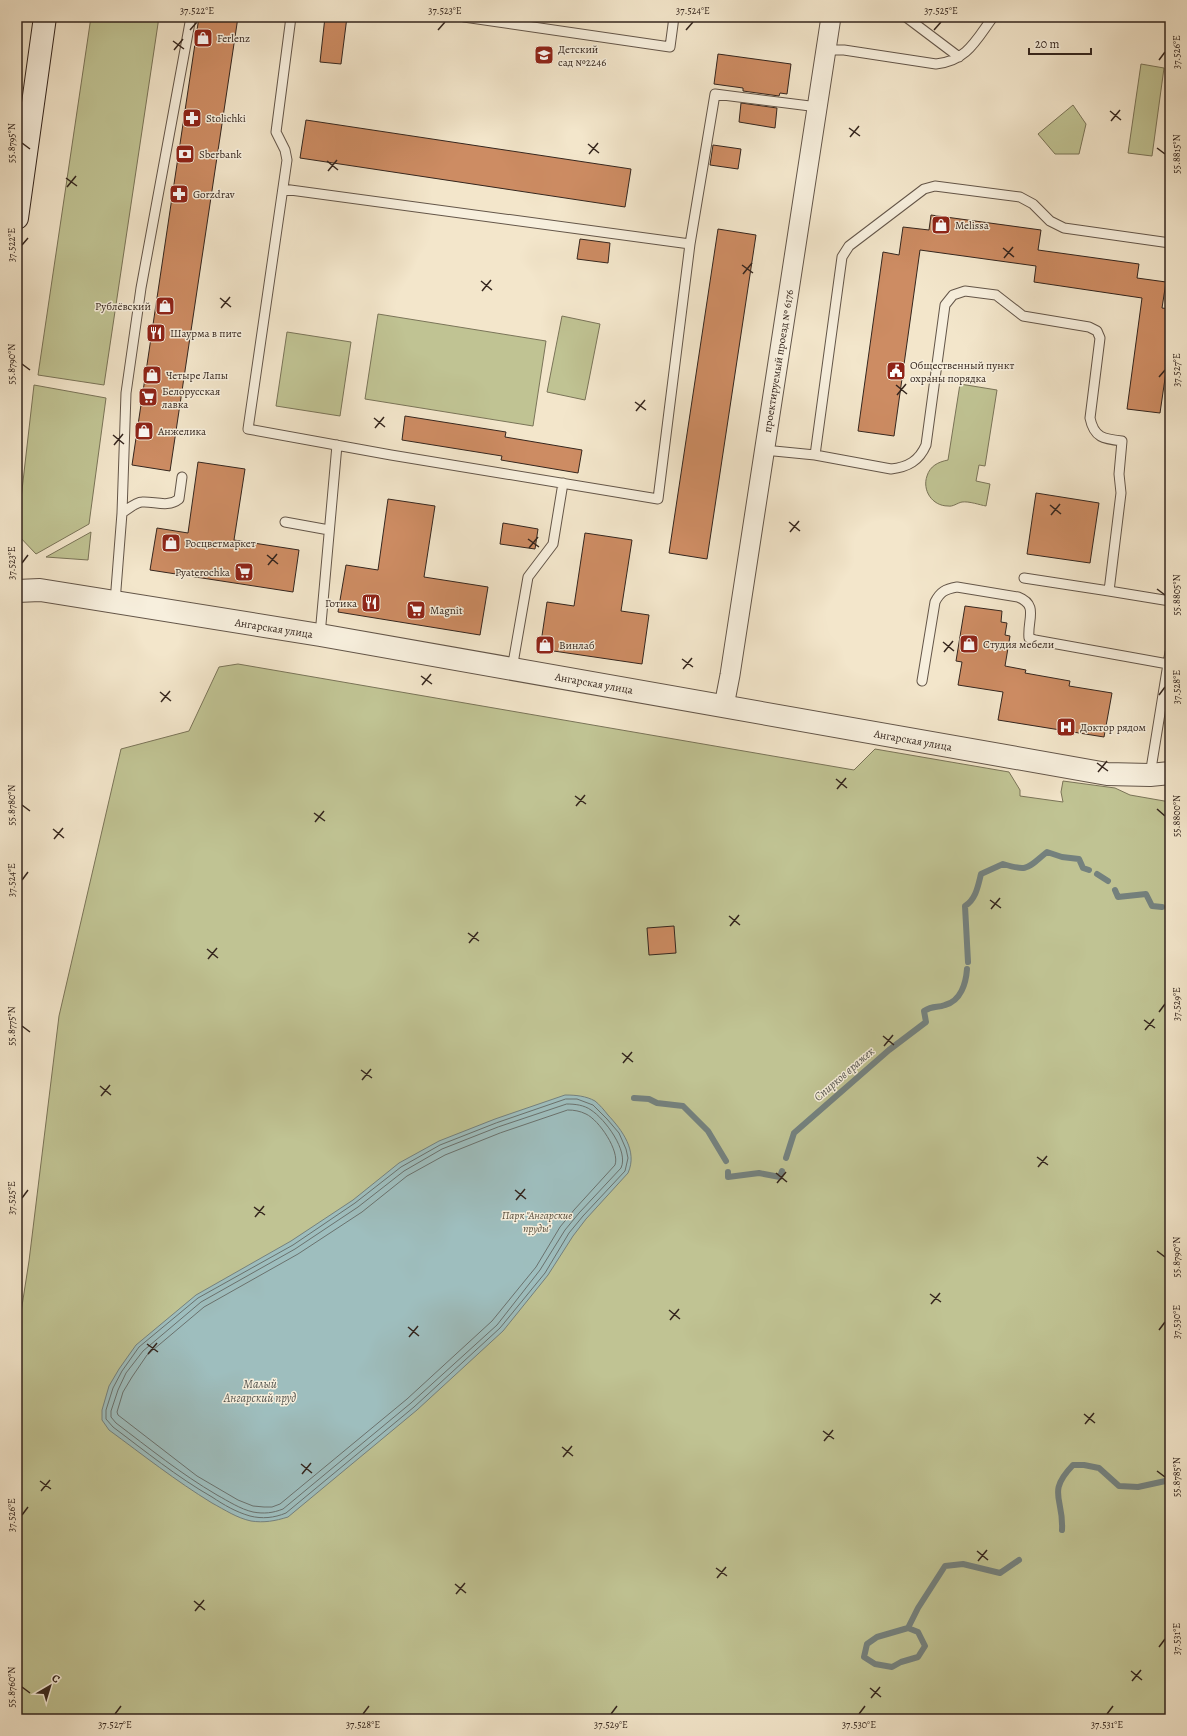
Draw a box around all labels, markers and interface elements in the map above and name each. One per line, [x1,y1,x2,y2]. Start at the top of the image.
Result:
text: 37.522°E [180,4,214,17]
text: 37.523°E [428,4,462,17]
text: 37.524°E [676,4,710,17]
text: 37.525°E [924,4,958,17]
shop icon: Ferlenz [192,27,214,49]
scale bar [1029,30,1091,56]
place label: Ferlenz [217,31,250,46]
text: 37.526°E [1170,35,1183,69]
text: 20 m [1035,36,1059,52]
place label: Детский сад №2246 [558,42,606,70]
school or university icon: Детский сад №2246 [533,44,555,66]
pharmacy icon: Stolichki [181,107,203,129]
place label: Stolichki [206,111,246,126]
text: 55.8795°N [5,123,18,163]
text: 55.8815°N [1170,134,1183,174]
bank icon: Sberbank [174,143,196,165]
place label: Sberbank [199,147,242,162]
pharmacy icon: Gorzdrav [168,183,190,205]
place label: Gorzdrav [193,187,235,202]
shop icon: Melissa [930,214,952,236]
place label: Melissa [955,218,990,233]
text: 37.522°E [5,228,18,262]
street label: проектируемый проезд № 6176 [760,289,797,434]
shop icon: Рублёвский [154,295,176,317]
place label: Рублёвский [95,299,151,314]
restaurant icon: Шаурма в пите [145,322,167,344]
place label: Шаурма в пите [170,326,242,341]
text: 55.8790°N [5,344,18,384]
text: 37.527°E [1170,353,1183,387]
place label: Общественный пункт охраны порядка [910,358,1014,386]
public building icon: Общественный пункт охраны порядка [885,360,907,382]
shop icon: Четыре Лапы [141,364,163,386]
place label: Четыре Лапы [166,368,228,383]
place label: Белорусская лавка [162,384,220,412]
supermarket icon: Белорусская лавка [137,386,159,408]
shop icon: Анжелика [133,420,155,442]
place label: Анжелика [157,424,207,439]
shop icon: Росцветмаркет [160,532,182,554]
place label: Росцветмаркет [185,536,256,551]
text: 37.523°E [5,546,18,580]
supermarket icon: Pyaterochka [233,561,255,583]
place label: Pyaterochka [175,565,231,580]
text: 55.8805°N [1170,574,1183,616]
restaurant icon: Готика [360,592,382,614]
place label: Готика [325,596,358,611]
supermarket icon: Magnit [405,599,427,621]
place label: Magnit [430,603,463,618]
street label: Ангарская улица [233,615,315,642]
shop icon: Студия мебели [958,633,980,655]
shop icon: Винлаб [534,634,556,656]
place label: Студия мебели [983,637,1054,652]
place label: Винлаб [559,638,595,653]
street label: Ангарская улица [553,669,635,698]
text: 37.528°E [1170,670,1183,704]
hospital icon: Доктор рядом [1055,716,1077,738]
place label: Доктор рядом [1080,720,1146,735]
street label: Ангарская улица [872,726,954,755]
text: 55.8780°N [5,784,18,826]
text: 55.8800°N [1170,795,1183,837]
text: 37.524°E [5,863,18,897]
text: 37.529°E [1170,987,1183,1021]
text: 55.8775°N [5,1006,18,1046]
water label: Спирков вражек [810,1043,878,1105]
text: 37.525°E [5,1181,18,1215]
park label: Парк "Ангарские пруды" [502,1208,572,1236]
text: 55.8790°N [1170,1237,1183,1277]
text: 37.530°E [1170,1305,1183,1339]
water label: Малый Ангарский пруд [223,1376,296,1406]
text: 55.8785°N [1170,1457,1183,1497]
text: 37.526°E [5,1498,18,1532]
text: 37.531°E [1170,1623,1183,1655]
north arrow [30,1666,70,1706]
text: 55.8760°N [5,1667,18,1707]
text: С [49,1671,63,1687]
text: 37.527°E [98,1718,132,1731]
text: 37.528°E [346,1718,380,1731]
text: 37.529°E [594,1718,628,1731]
text: 37.530°E [842,1718,876,1731]
text: 37.531°E [1091,1718,1123,1731]

